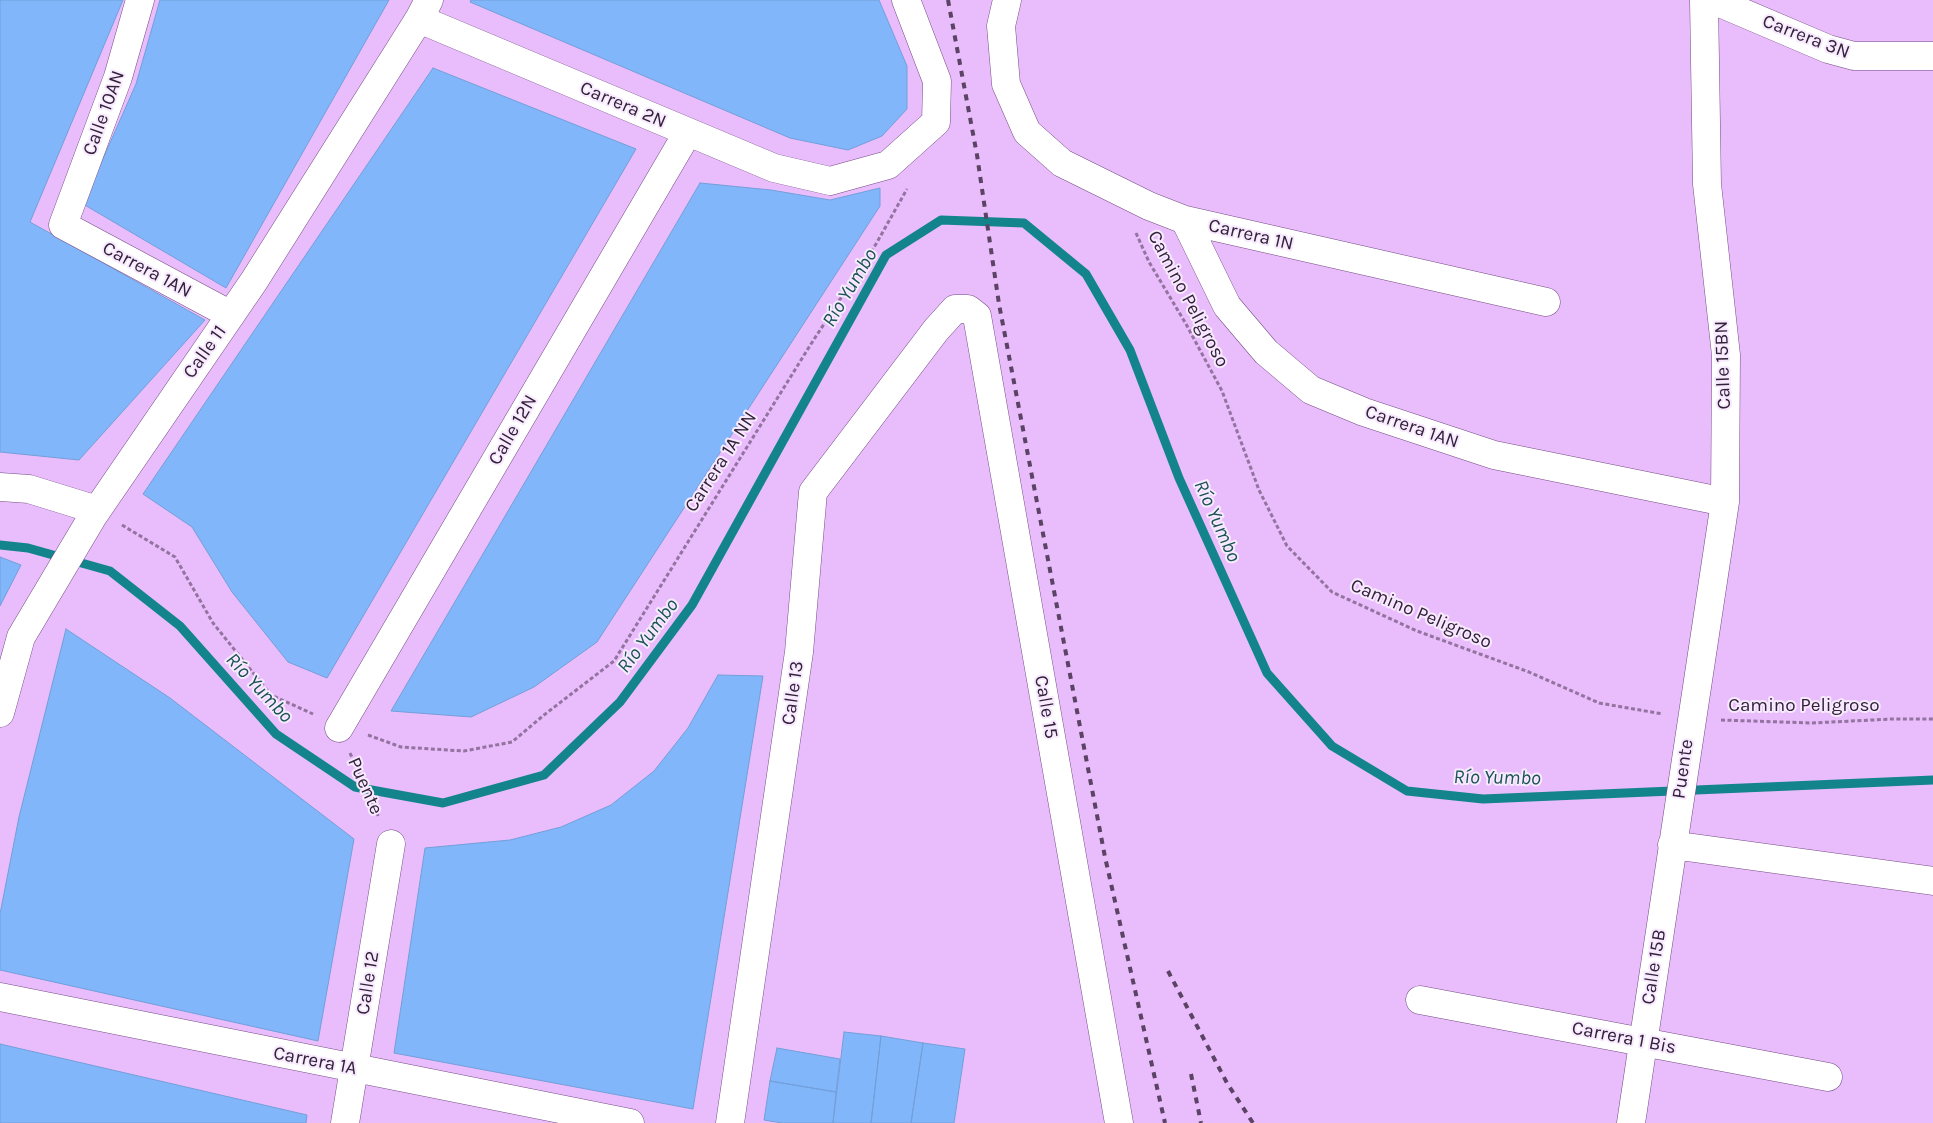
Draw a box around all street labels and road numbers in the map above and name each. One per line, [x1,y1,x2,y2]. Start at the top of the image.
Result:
street label: Carrera 3N [1759,10,1853,64]
street label: Calle 10AN [78,68,130,158]
street label: Carrera 2N [576,77,670,133]
street label: Carrera 1N [1206,214,1296,256]
street label: Camino Peligroso [1142,227,1234,371]
street label: Carrera 1AN [99,237,195,303]
street label: Calle 15BN [1710,320,1736,410]
street label: Calle 11 [179,321,231,383]
street label: Calle 12N [484,391,542,469]
street label: Carrera 1AN [1362,400,1462,454]
street label: Carrera 1A NN [680,408,762,516]
street label: Camino Peligroso [1347,574,1495,654]
street label: Calle 13 [777,659,809,727]
street label: Calle 15 [1029,673,1063,741]
street label: Camino Peligroso [1728,695,1880,717]
street label: Puente [1668,738,1698,800]
street label: Puente [342,754,388,818]
street label: Calle 15B [1637,928,1671,1006]
street label: Calle 12 [352,949,384,1017]
street label: Carrera 1 Bis [1570,1017,1678,1059]
street label: Carrera 1A [271,1042,359,1080]

